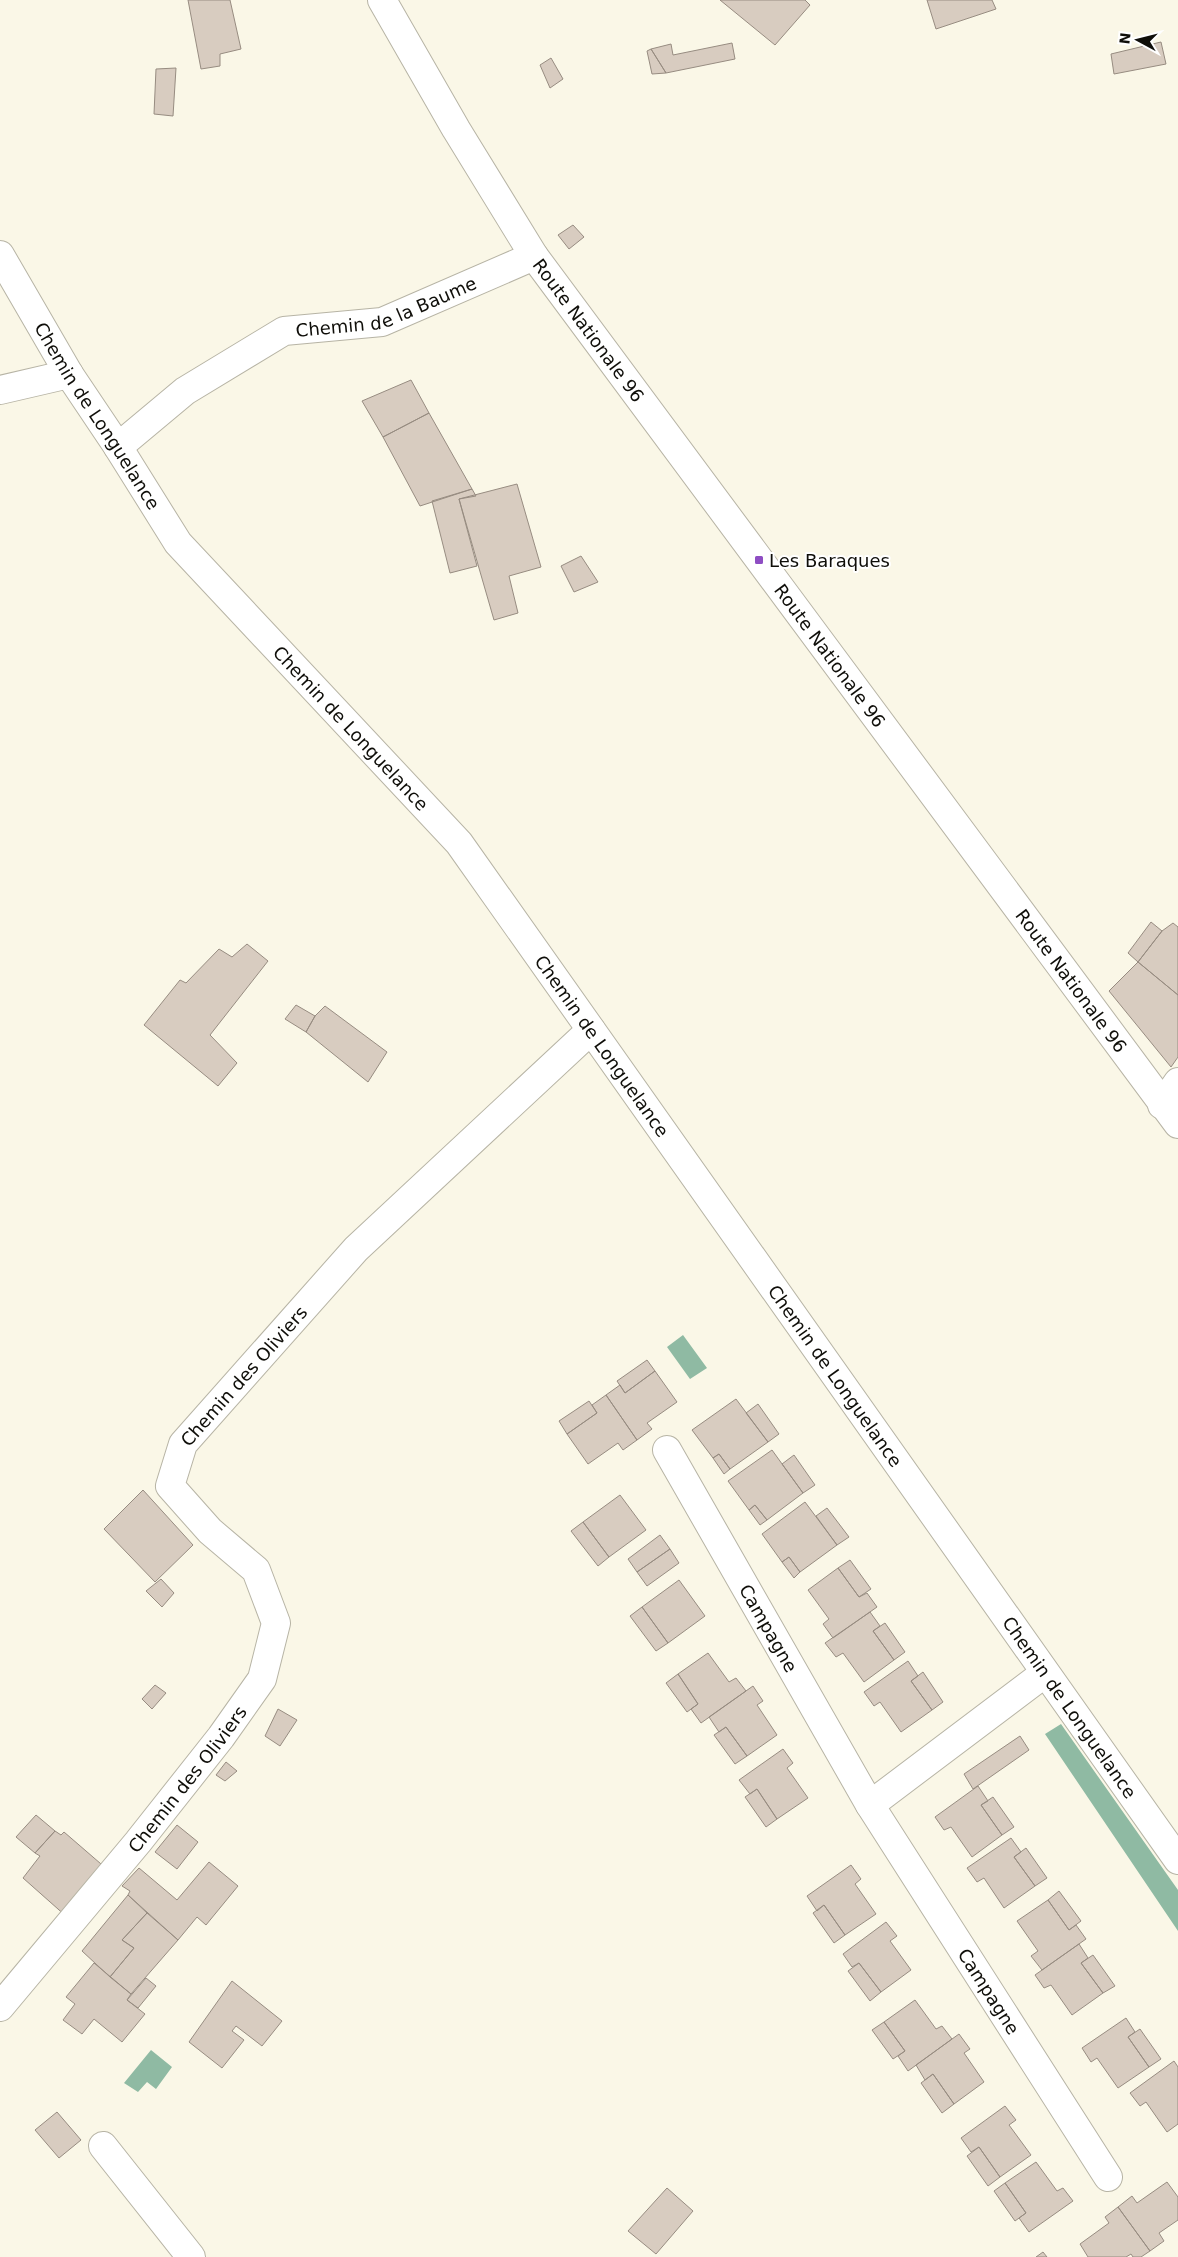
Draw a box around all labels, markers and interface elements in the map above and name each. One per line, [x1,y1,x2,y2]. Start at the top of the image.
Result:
north arrow [1113,15,1163,65]
text: N [1116,32,1134,45]
street label: Route Nationale 96 [529,254,649,406]
street label: Chemin de la Baume [295,272,479,340]
street label: Chemin de Longuelance [31,318,165,513]
place label: Les Baraques [769,550,890,571]
marker: Les Baraques [753,554,765,566]
street label: Route Nationale 96 [770,580,890,731]
street label: Chemin de Longuelance [269,641,433,814]
street label: Route Nationale 96 [1012,905,1132,1056]
street label: Chemin de Longuelance [531,951,674,1141]
street label: Chemin de Longuelance [764,1281,907,1471]
street label: Chemin des Oliviers [176,1301,311,1450]
street label: Campagne [735,1580,802,1676]
street label: Chemin de Longuelance [999,1612,1141,1802]
street label: Chemin des Oliviers [123,1701,250,1857]
street label: Campagne [954,1944,1024,2038]

